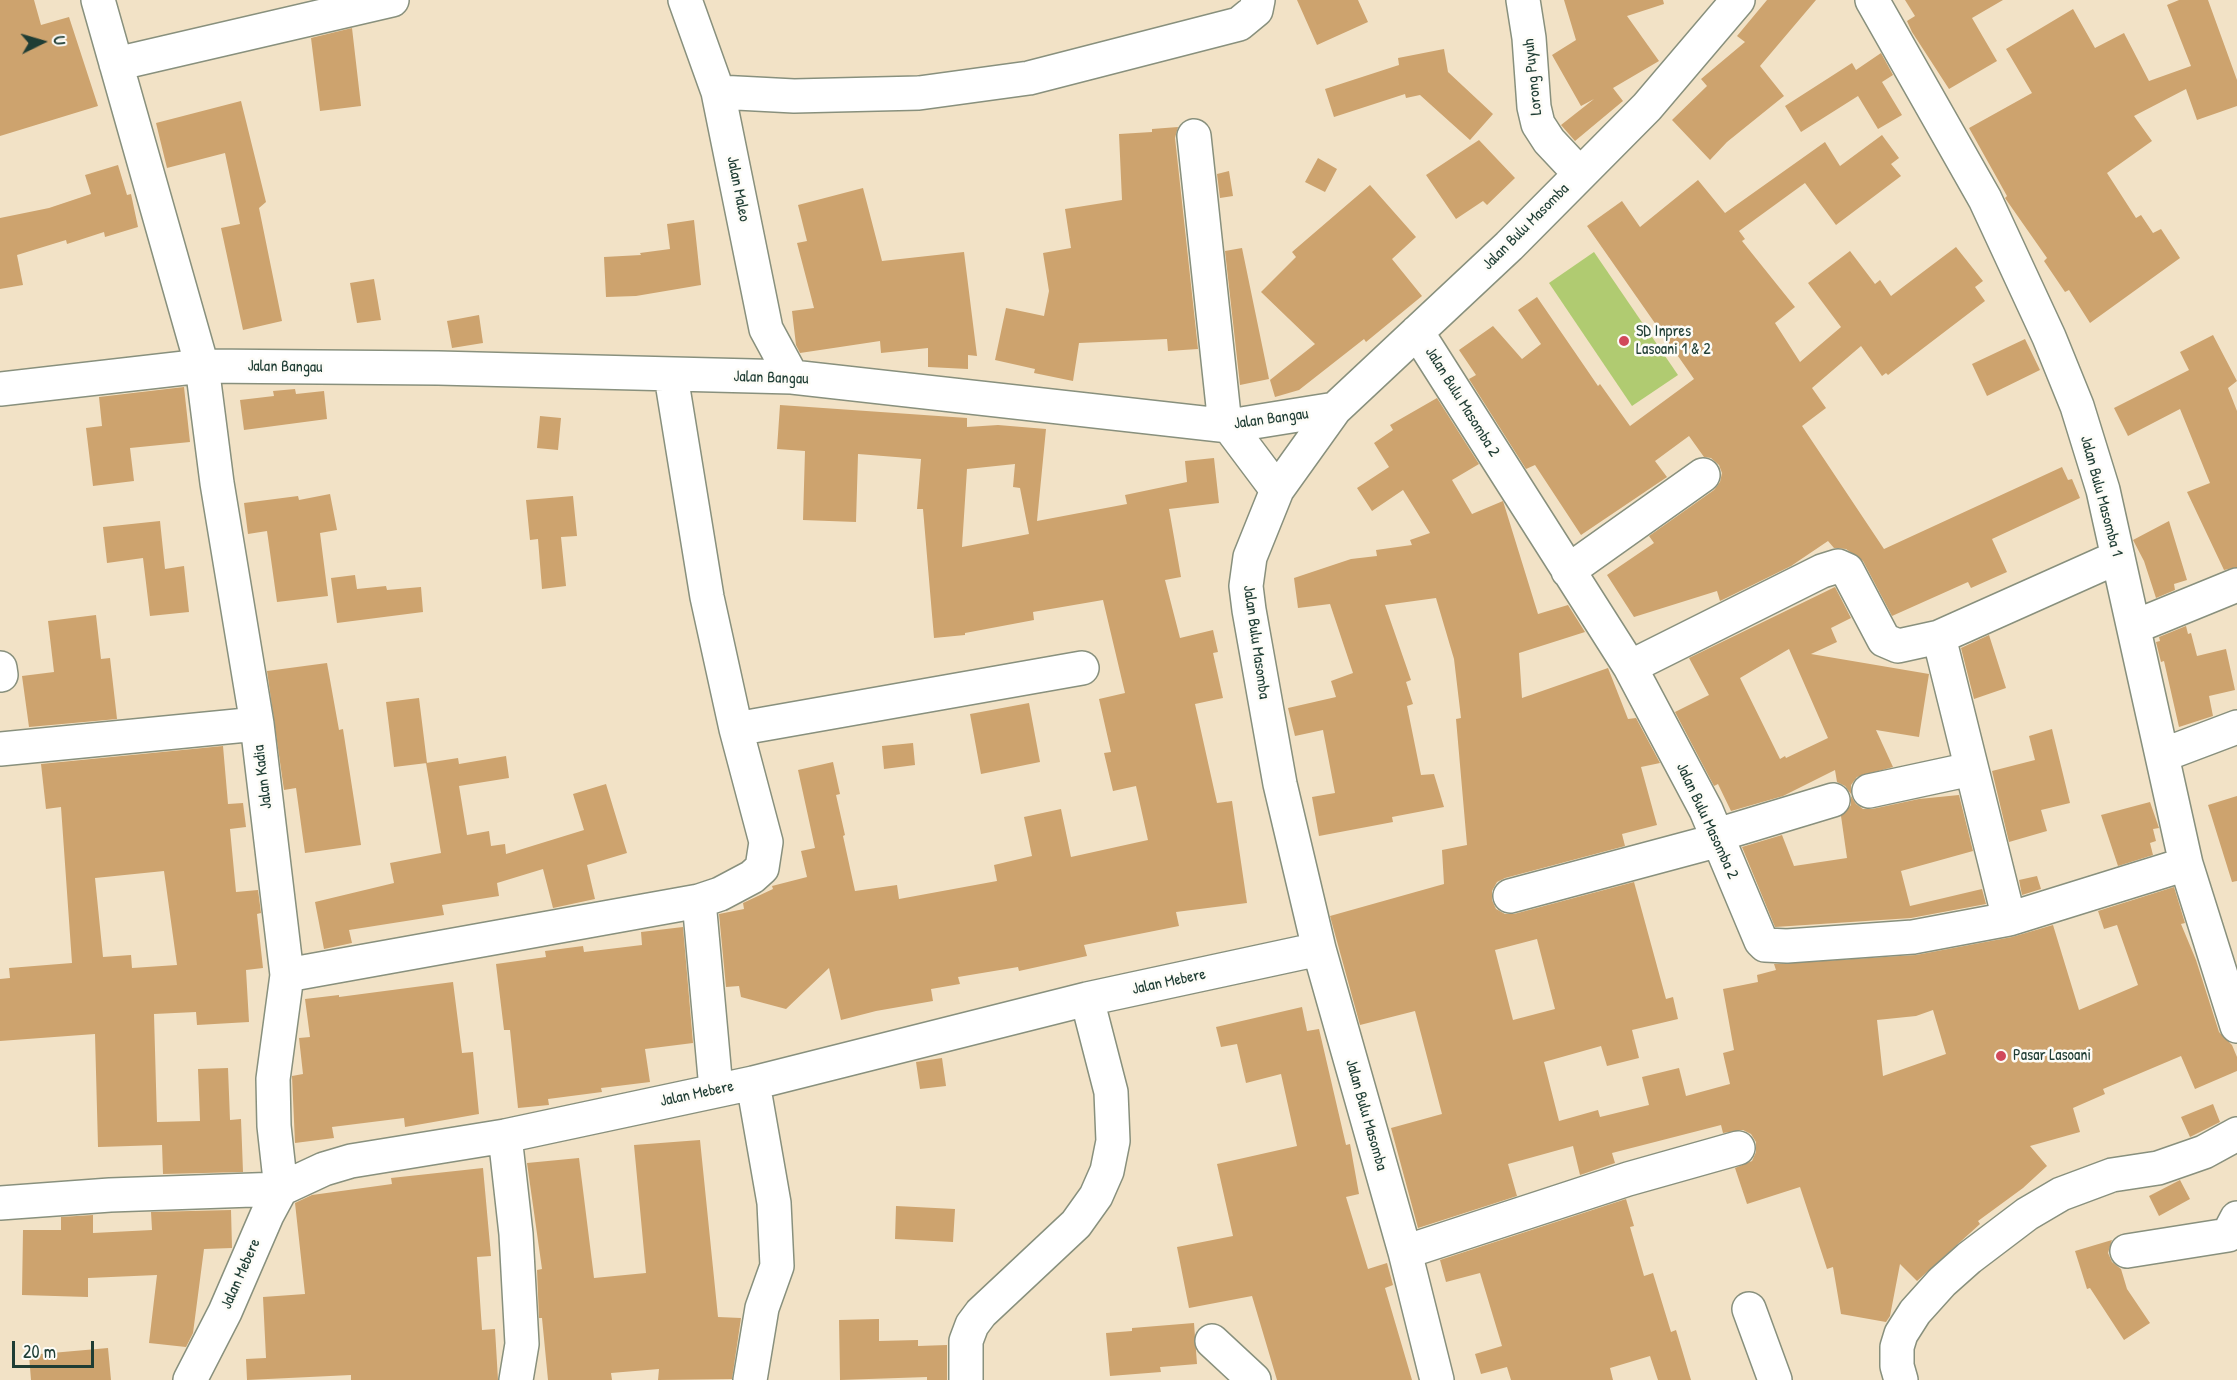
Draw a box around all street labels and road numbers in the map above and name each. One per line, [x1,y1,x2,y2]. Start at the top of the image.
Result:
street label: Lorong Puyuh [1519,38,1547,116]
street label: Jalan Maleo [722,155,754,223]
street label: Jalan Bulu Masomba [1479,180,1573,274]
street label: Jalan Bulu Masomba 2 [1421,344,1503,460]
street label: Jalan Bangau [247,357,323,377]
street label: Jalan Bangau [733,367,809,389]
street label: Jalan Bangau [1233,404,1309,434]
street label: Jalan Bulu Masomba 1 [2076,434,2126,558]
street label: Jalan Bulu Masomba [1239,584,1273,700]
street label: Jalan Kadia [250,744,276,810]
street label: Jalan Bulu Masomba 2 [1672,760,1742,882]
street label: Jalan Mebere [1130,965,1208,999]
street label: Jalan Bulu Masomba [1341,1057,1391,1173]
street label: Jalan Mebere [658,1077,736,1111]
street label: Jalan Mebere [217,1236,265,1312]

